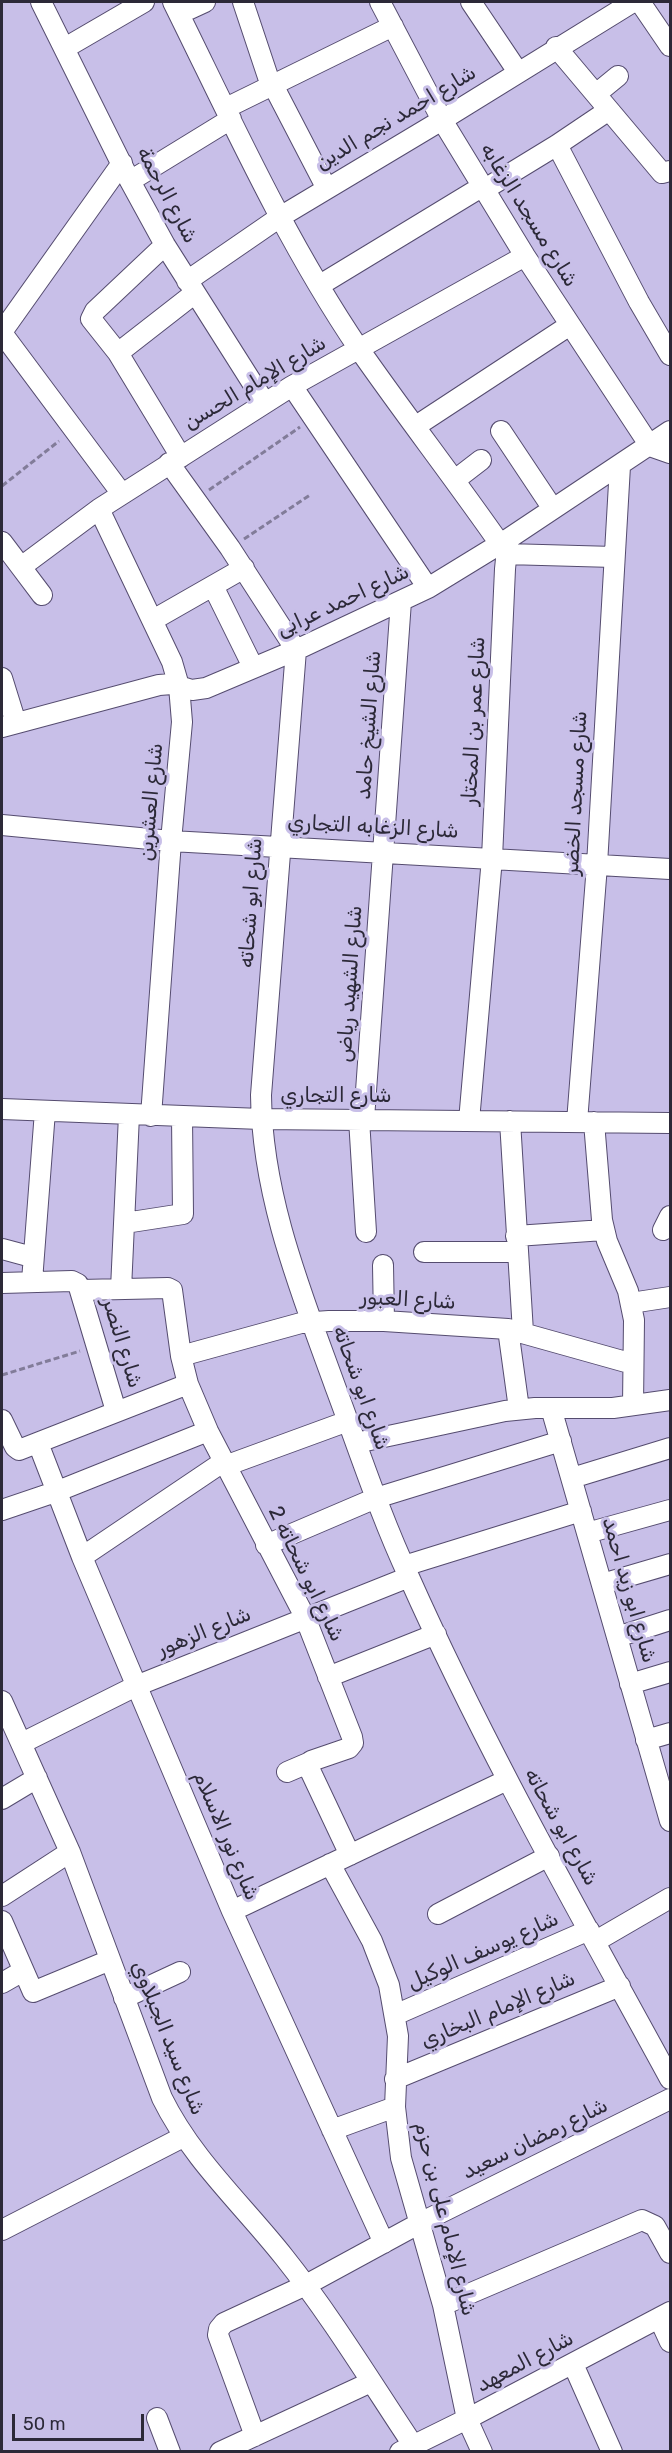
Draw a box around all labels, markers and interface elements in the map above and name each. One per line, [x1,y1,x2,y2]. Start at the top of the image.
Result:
street label: شارع احمد نجم الدين [311,60,481,176]
street label: شارع مسجد الزغابه [475,138,583,292]
street label: شارع الرحمة [131,142,203,248]
street label: شارع الإمام الحسن [179,331,331,435]
street label: شارع احمد عرابى [273,559,413,643]
street label: شارع عمر بن المختار [457,636,491,806]
street label: شارع الشيخ حامد [351,650,387,800]
street label: شارع مسجد الخضر [559,710,593,876]
street label: شارع العشرين [133,742,169,862]
street label: شارع الزغابه التجاري [287,810,459,844]
street label: شارع ابو شحاته [234,837,268,969]
street label: شارع الشهيد رياض [332,905,368,1063]
street label: شارع التجاري [280,1083,392,1109]
street label: شارع العبور [360,1285,456,1315]
street label: شارع النصر [96,1295,148,1391]
street label: شارع ابو شحاته [327,1323,395,1453]
street label: شارع ابو شحاته 2 [262,1502,350,1646]
street label: شارع ابو زيد احمد [596,1514,662,1666]
street label: شارع الزهور [153,1602,255,1662]
street label: شارع ابو شحاته [518,1764,604,1890]
street label: شارع نور الاسلام [188,1768,264,1904]
street label: شارع يوسف الوكيل [403,1906,563,1996]
street label: شارع سيد الجبلاوي [126,1957,210,2119]
street label: شارع الإمام البخاري [417,1966,579,2054]
street label: شارع رمضان سعيد [458,2093,612,2185]
street label: شارع الإمام على بن حزم [409,2119,481,2319]
street label: شارع المعهد [472,2326,578,2398]
scale bar [15,2402,147,2440]
text: 50 m [23,2413,66,2435]

